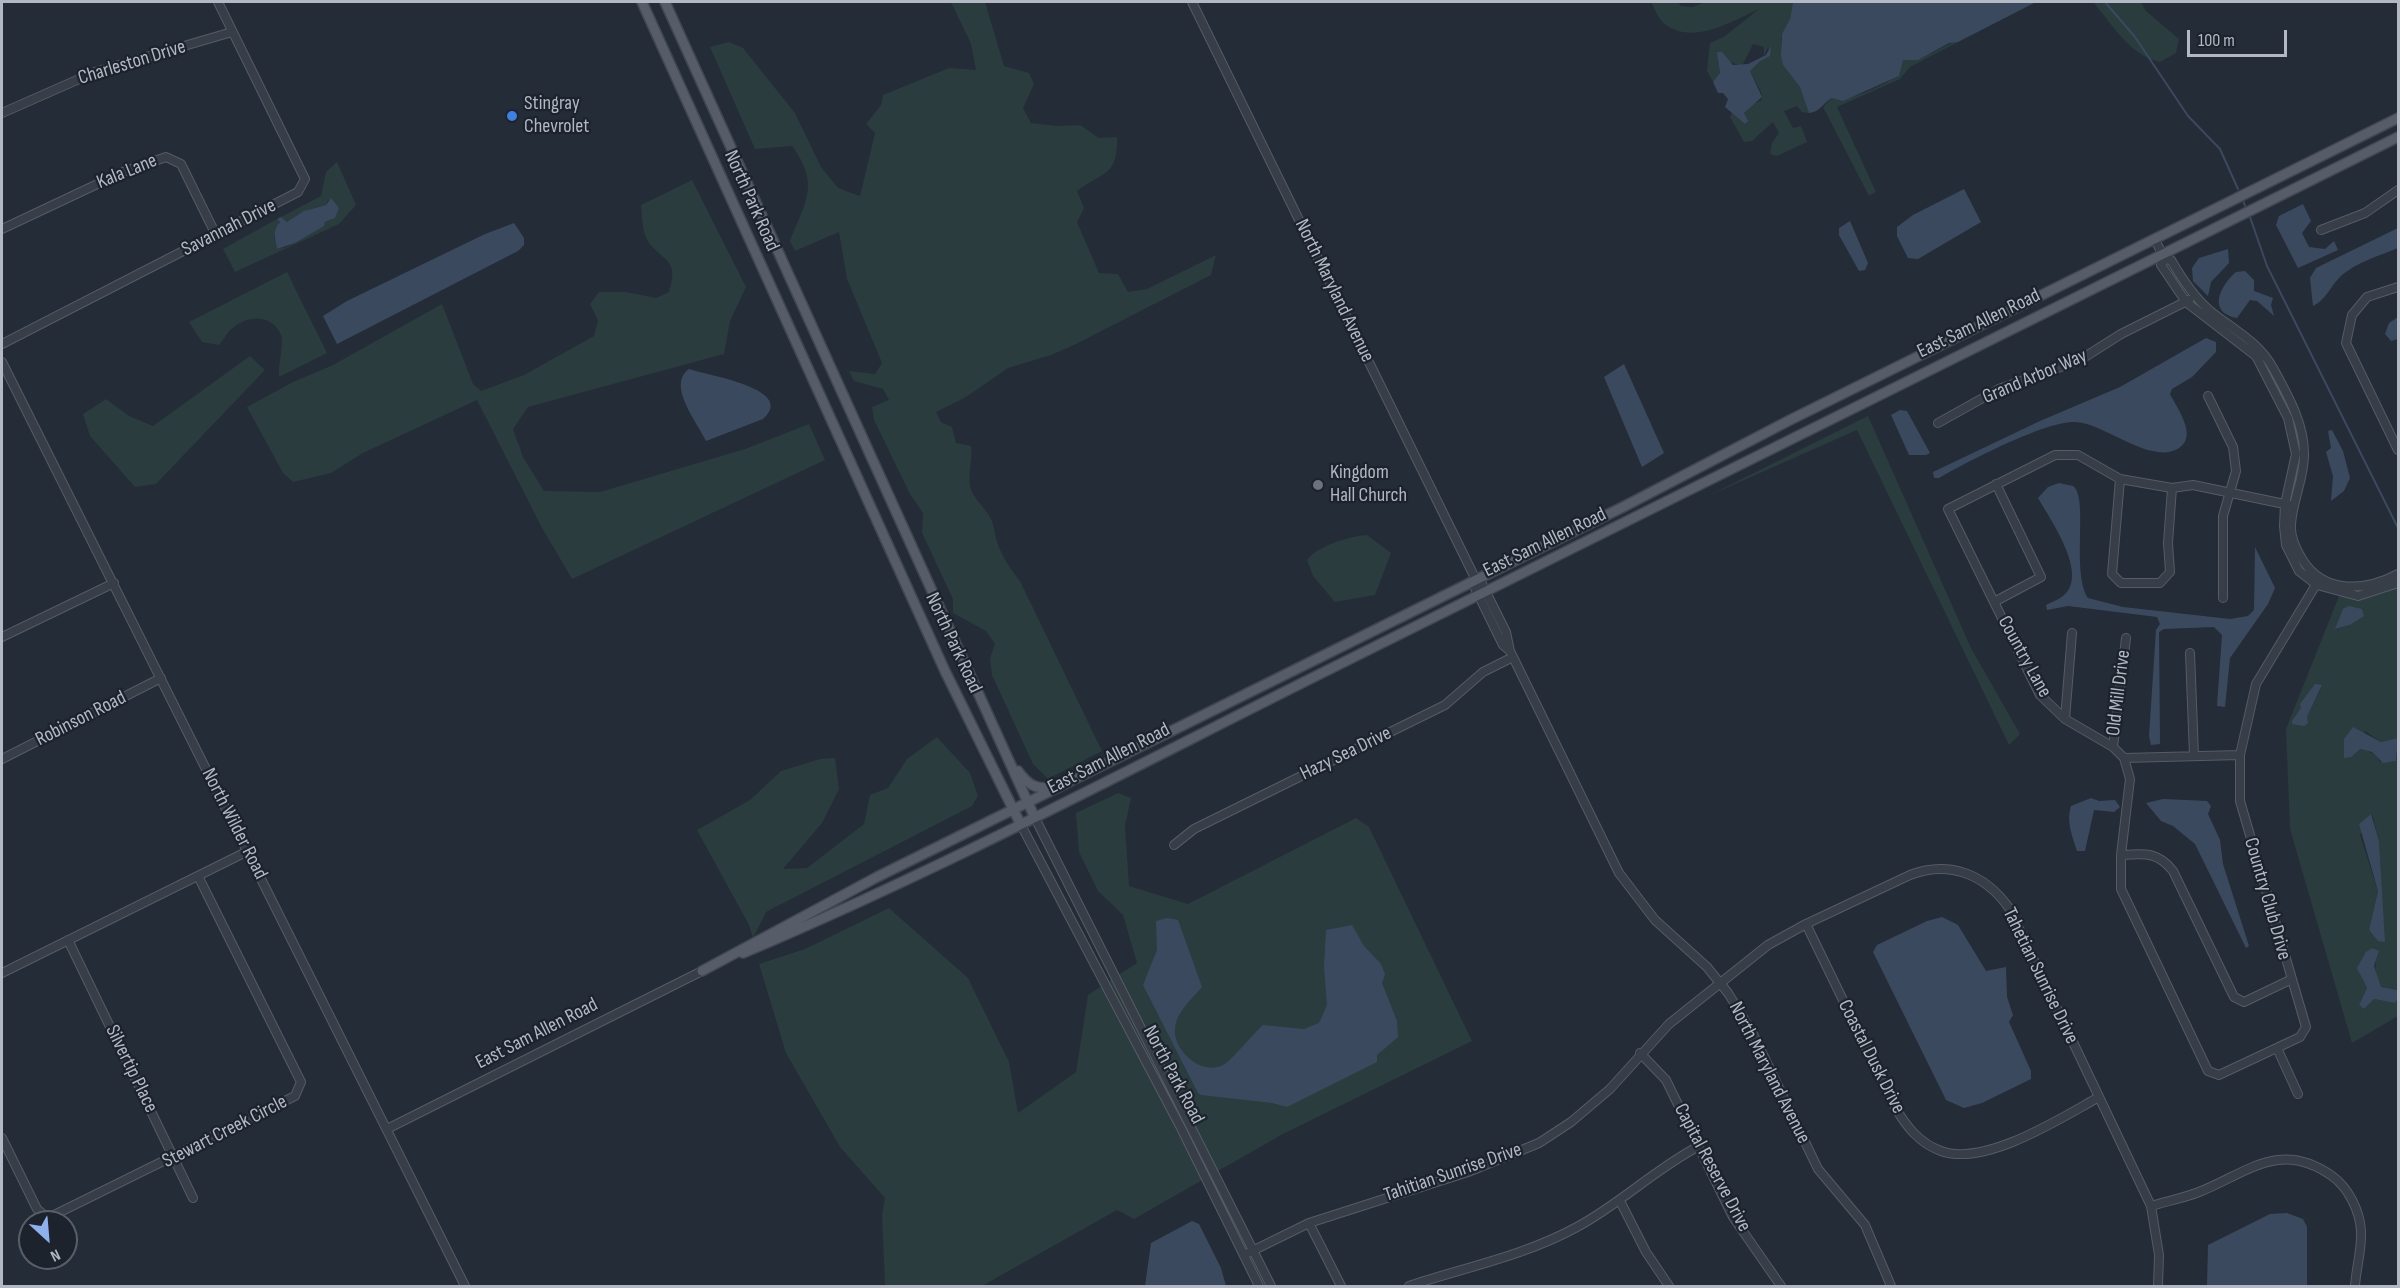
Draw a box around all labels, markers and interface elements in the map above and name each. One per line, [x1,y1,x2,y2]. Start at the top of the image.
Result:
scale bar [2190,18,2290,56]
text: 100 m [2198,30,2235,51]
street label: Charleston Drive [75,35,189,91]
place label: Stingray Chevrolet [524,92,589,139]
marker: Stingray Chevrolet [505,109,519,123]
street label: North Park Road [718,147,784,255]
street label: Kala Lane [93,149,161,195]
street label: Savannah Drive [178,194,280,262]
street label: North Maryland Avenue [1289,216,1379,366]
street label: East Sam Allen Road [1914,284,2044,364]
street label: Grand Arbor Way [1979,344,2091,410]
place label: Kingdom Hall Church [1330,461,1407,508]
marker: Kingdom Hall Church [1311,478,1325,492]
street label: East Sam Allen Road [1480,503,1610,583]
street label: North Park Road [919,589,987,697]
street label: Country Lane [1992,612,2056,702]
street label: Old Mill Drive [2102,649,2136,737]
street label: Robinson Road [32,686,130,752]
street label: East Sam Allen Road [1044,718,1174,800]
street label: Hazy Sea Drive [1297,722,1395,786]
street label: North Wilder Road [196,764,272,884]
street label: Country Club Drive [2238,835,2296,963]
street label: Tahetian Sunrise Drive [1997,904,2083,1048]
street label: East Sam Allen Road [472,993,602,1075]
street label: Coastal Dusk Drive [1832,996,1910,1118]
street label: North Maryland Avenue [1723,998,1815,1148]
street label: Silvertip Place [99,1021,163,1117]
street label: North Park Road [1137,1022,1209,1128]
street label: Stewart Creek Circle [159,1090,291,1174]
street label: Capital Reserve Drive [1668,1100,1756,1236]
street label: Tahitian Sunrise Drive [1381,1138,1525,1208]
north arrow [18,1210,78,1270]
text: N [47,1244,63,1265]

